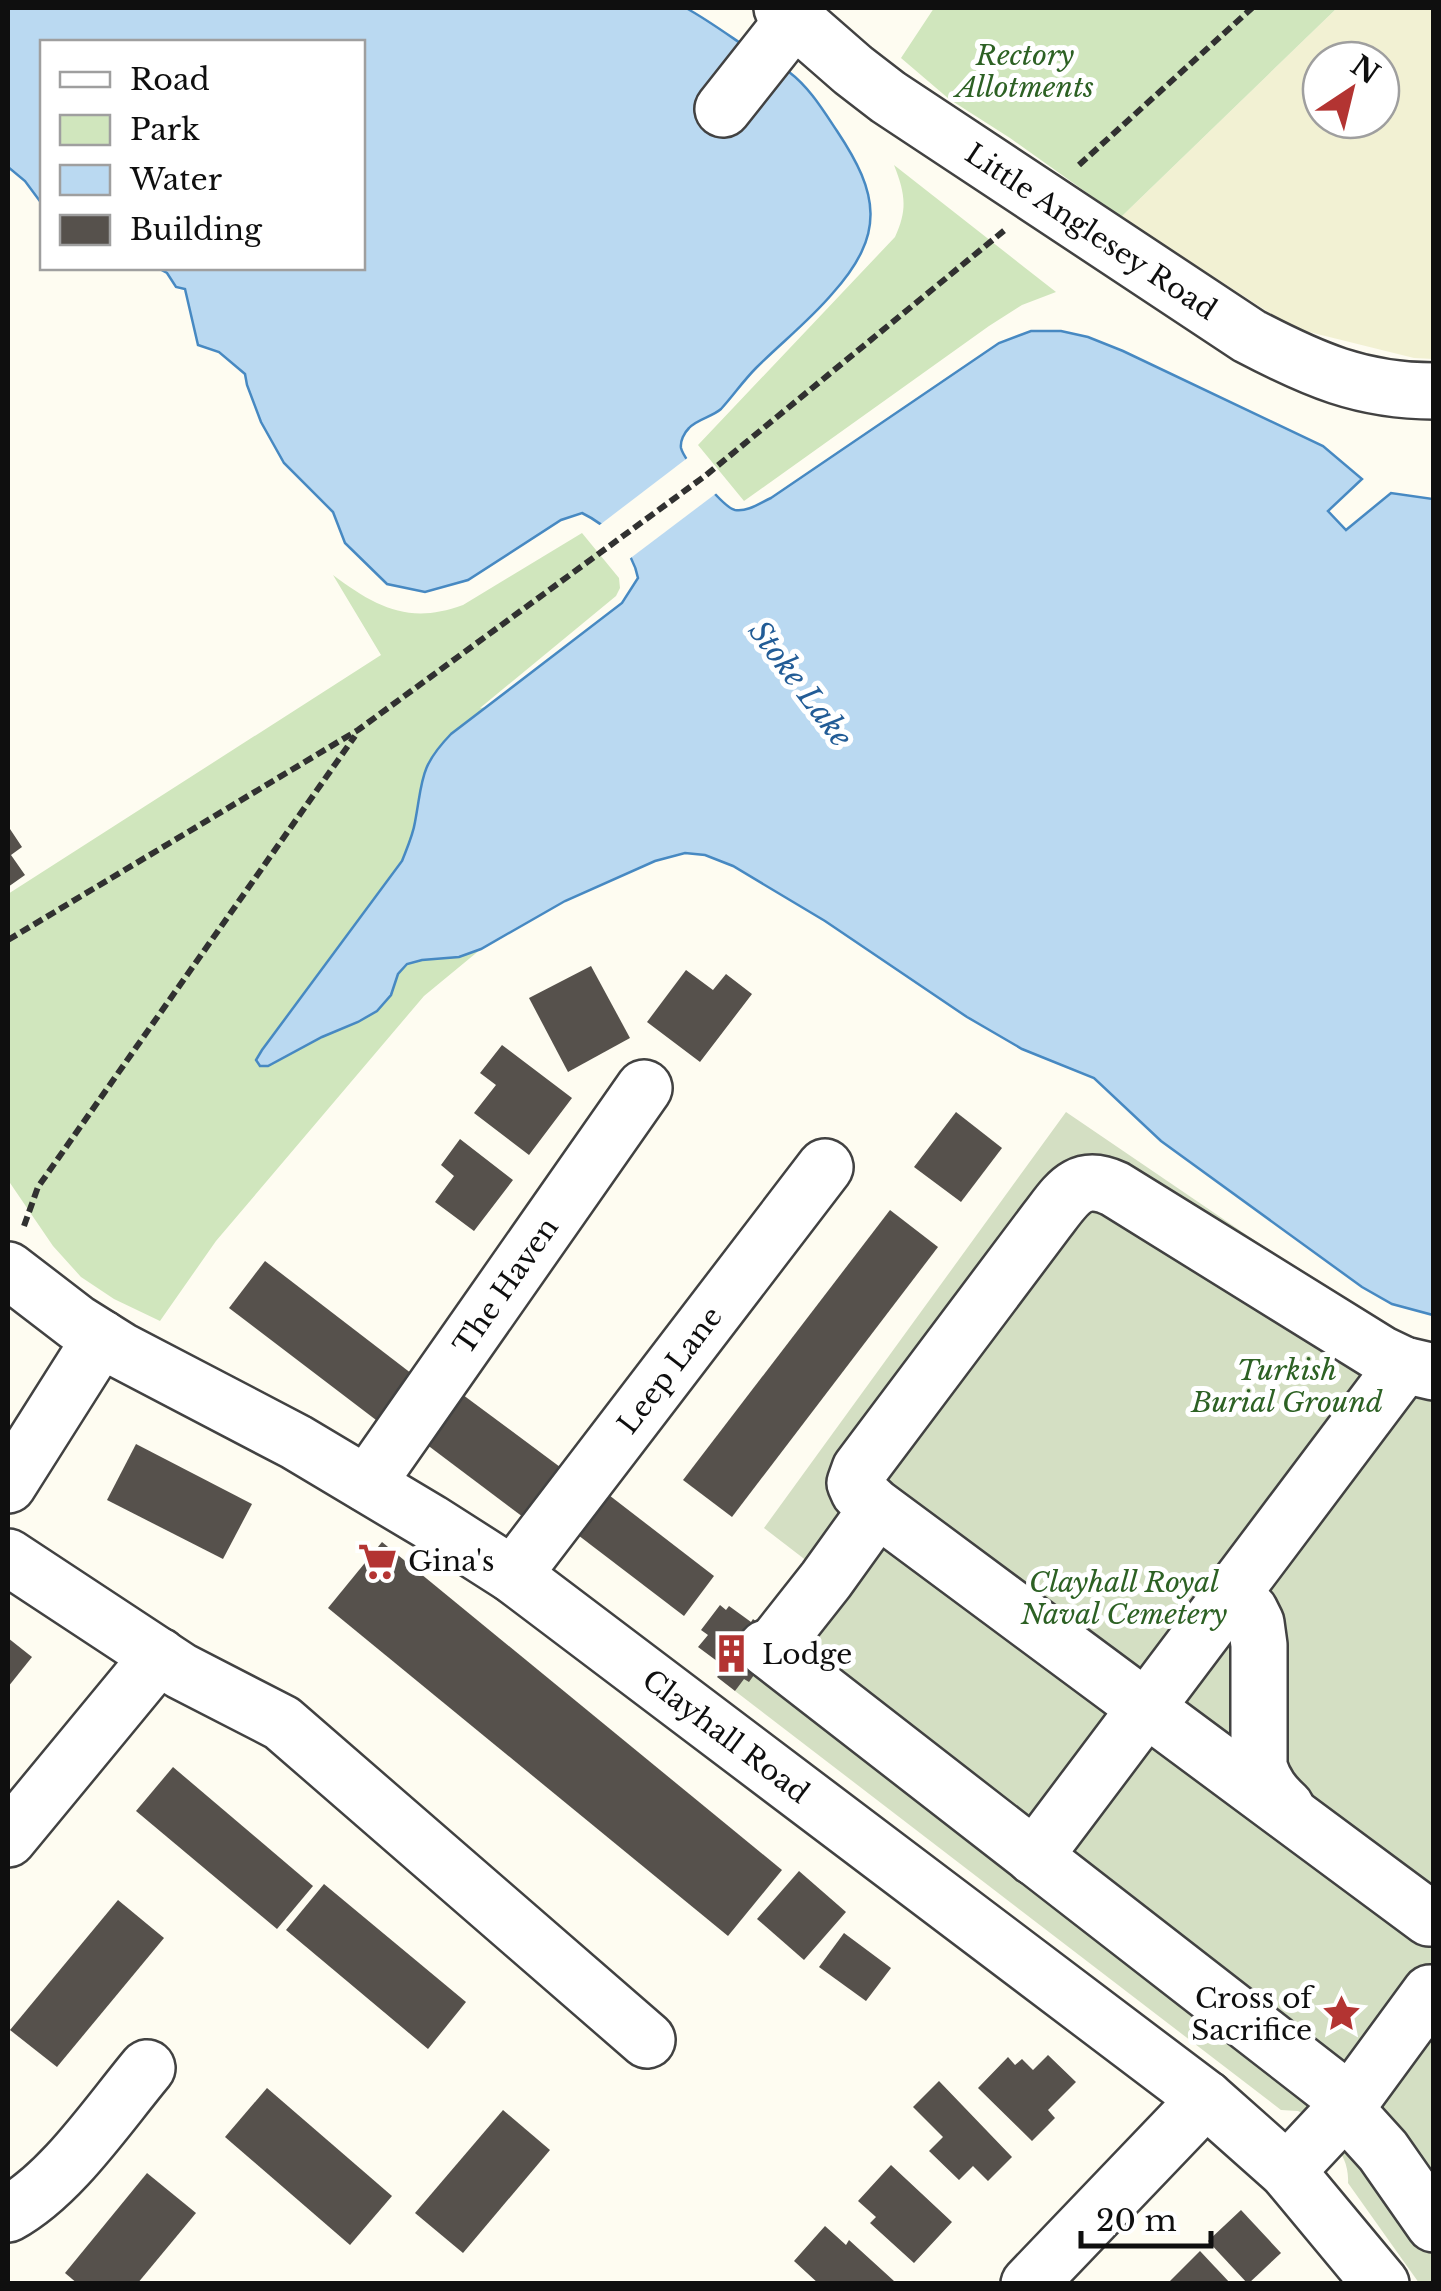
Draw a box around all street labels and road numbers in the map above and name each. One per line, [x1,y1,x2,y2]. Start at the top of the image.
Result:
street label: Little Anglesey Road [959,136,1223,328]
street label: The Haven [446,1211,566,1361]
street label: Leep Lane [610,1300,730,1441]
street label: Clayhall Road [635,1662,816,1811]

